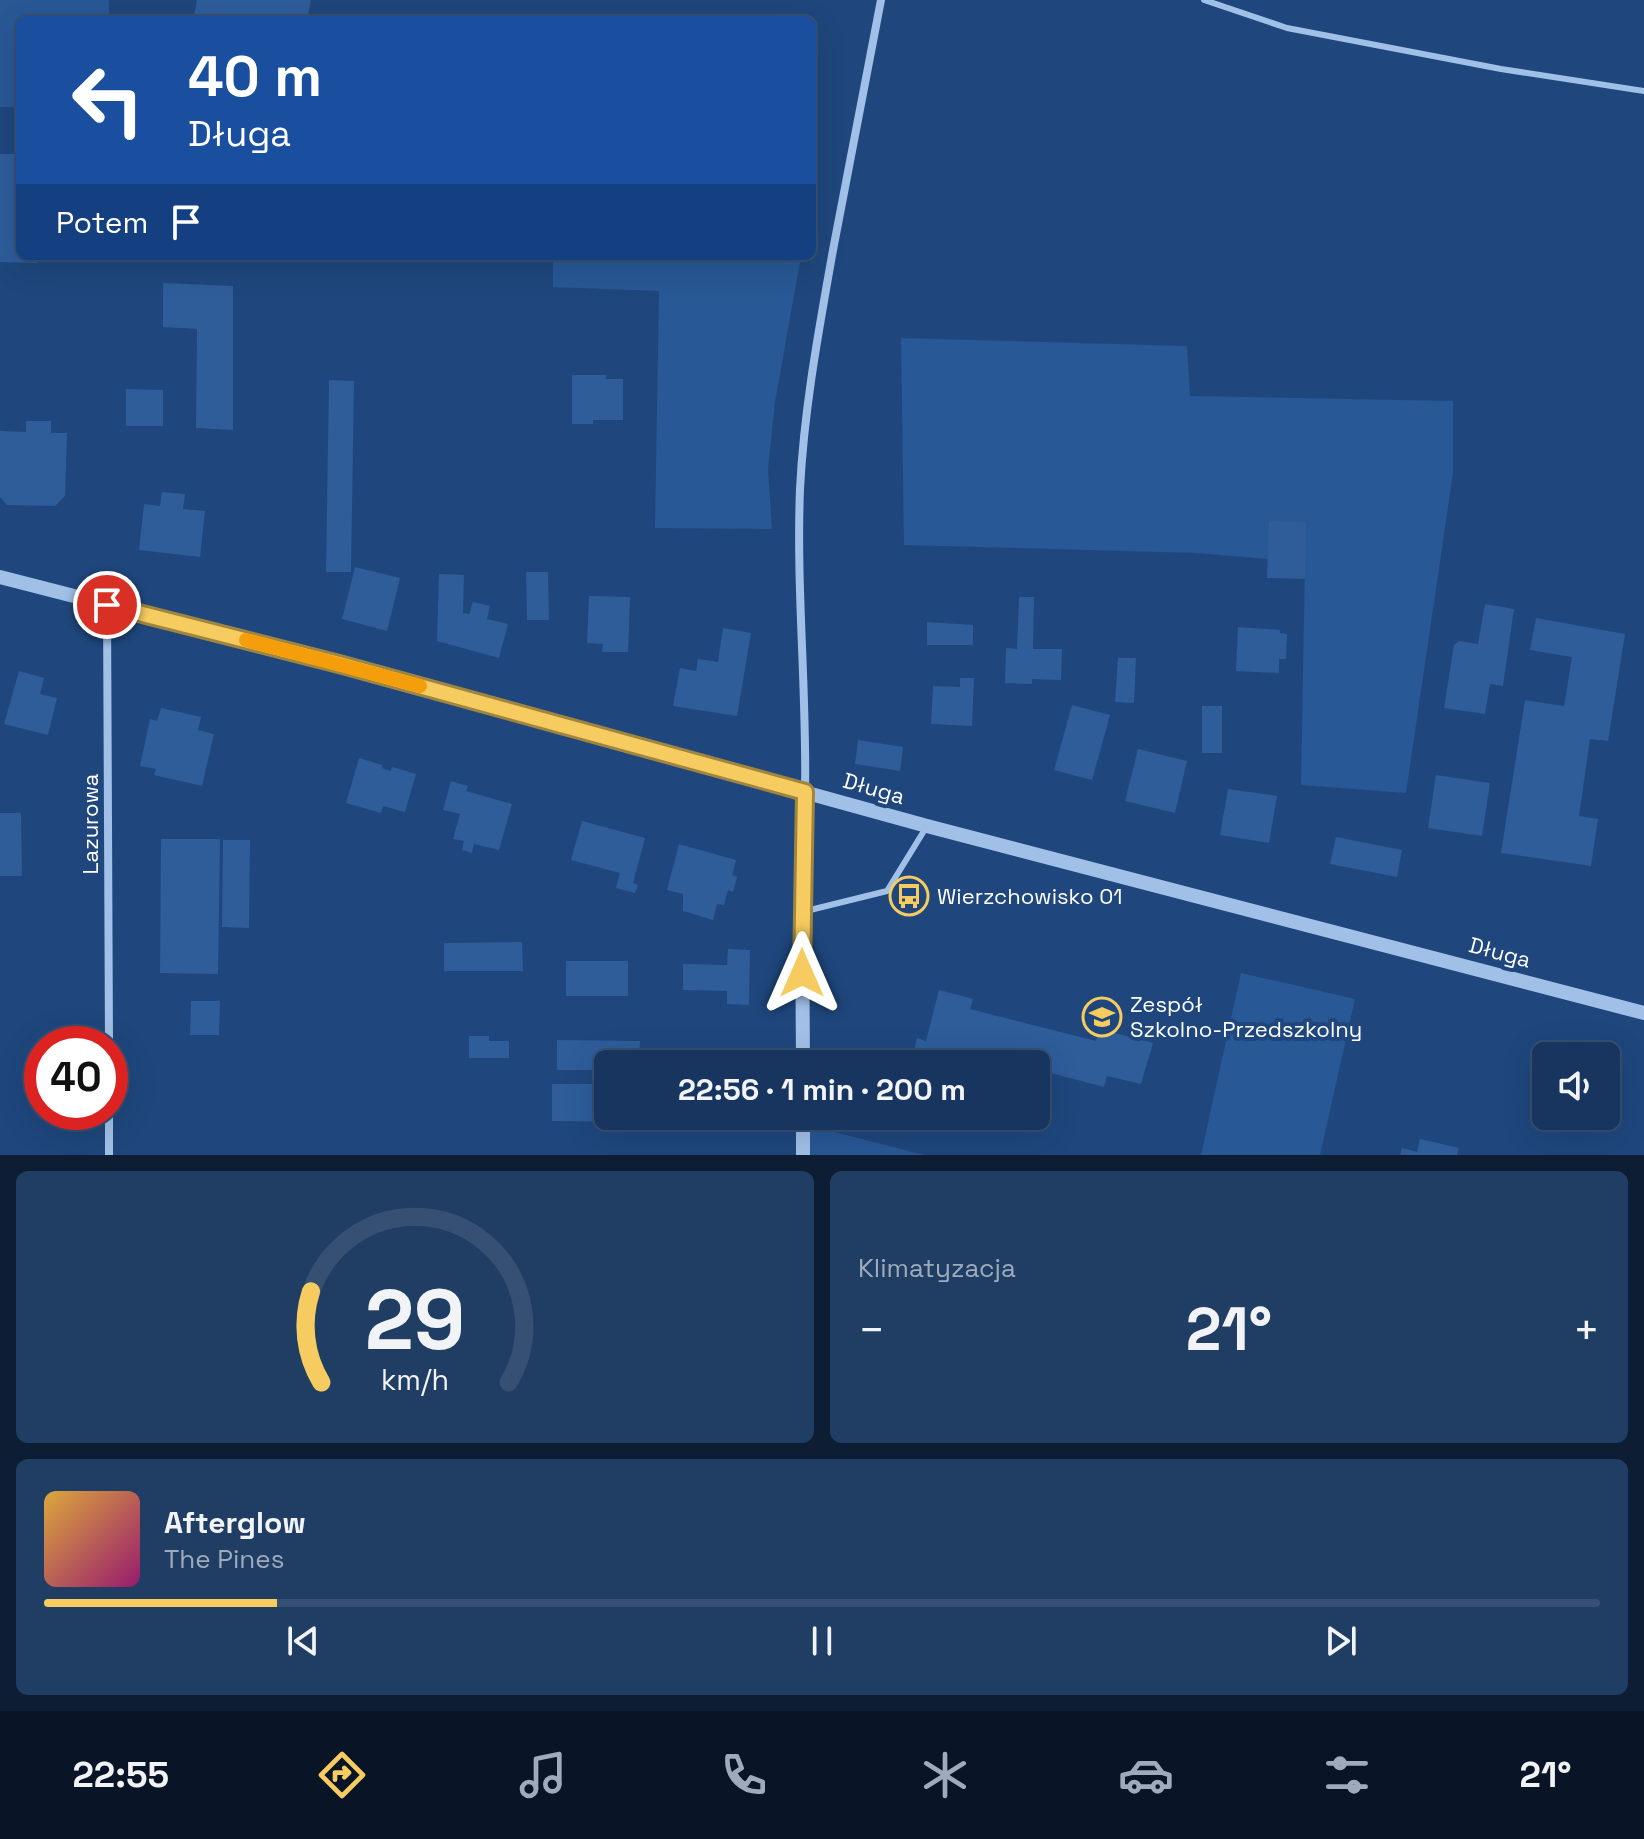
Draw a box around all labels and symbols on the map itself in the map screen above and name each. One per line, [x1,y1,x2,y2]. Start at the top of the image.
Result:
pin [73,571,141,639]
street label: Długa [840,766,908,810]
street label: Lazurowa [76,773,104,874]
bus stop icon: Wierzchowisko 01 [888,875,930,917]
place label: Wierzchowisko 01 [937,882,1122,910]
street label: Długa [1466,930,1534,974]
position arrow [760,931,844,1015]
place label: Zespół Szkolno-Przedszkolny [1130,990,1362,1043]
school or university icon: Zespół Szkolno-Przedszkolny [1081,996,1123,1038]
speed limit sign: 40 [24,1026,128,1130]

